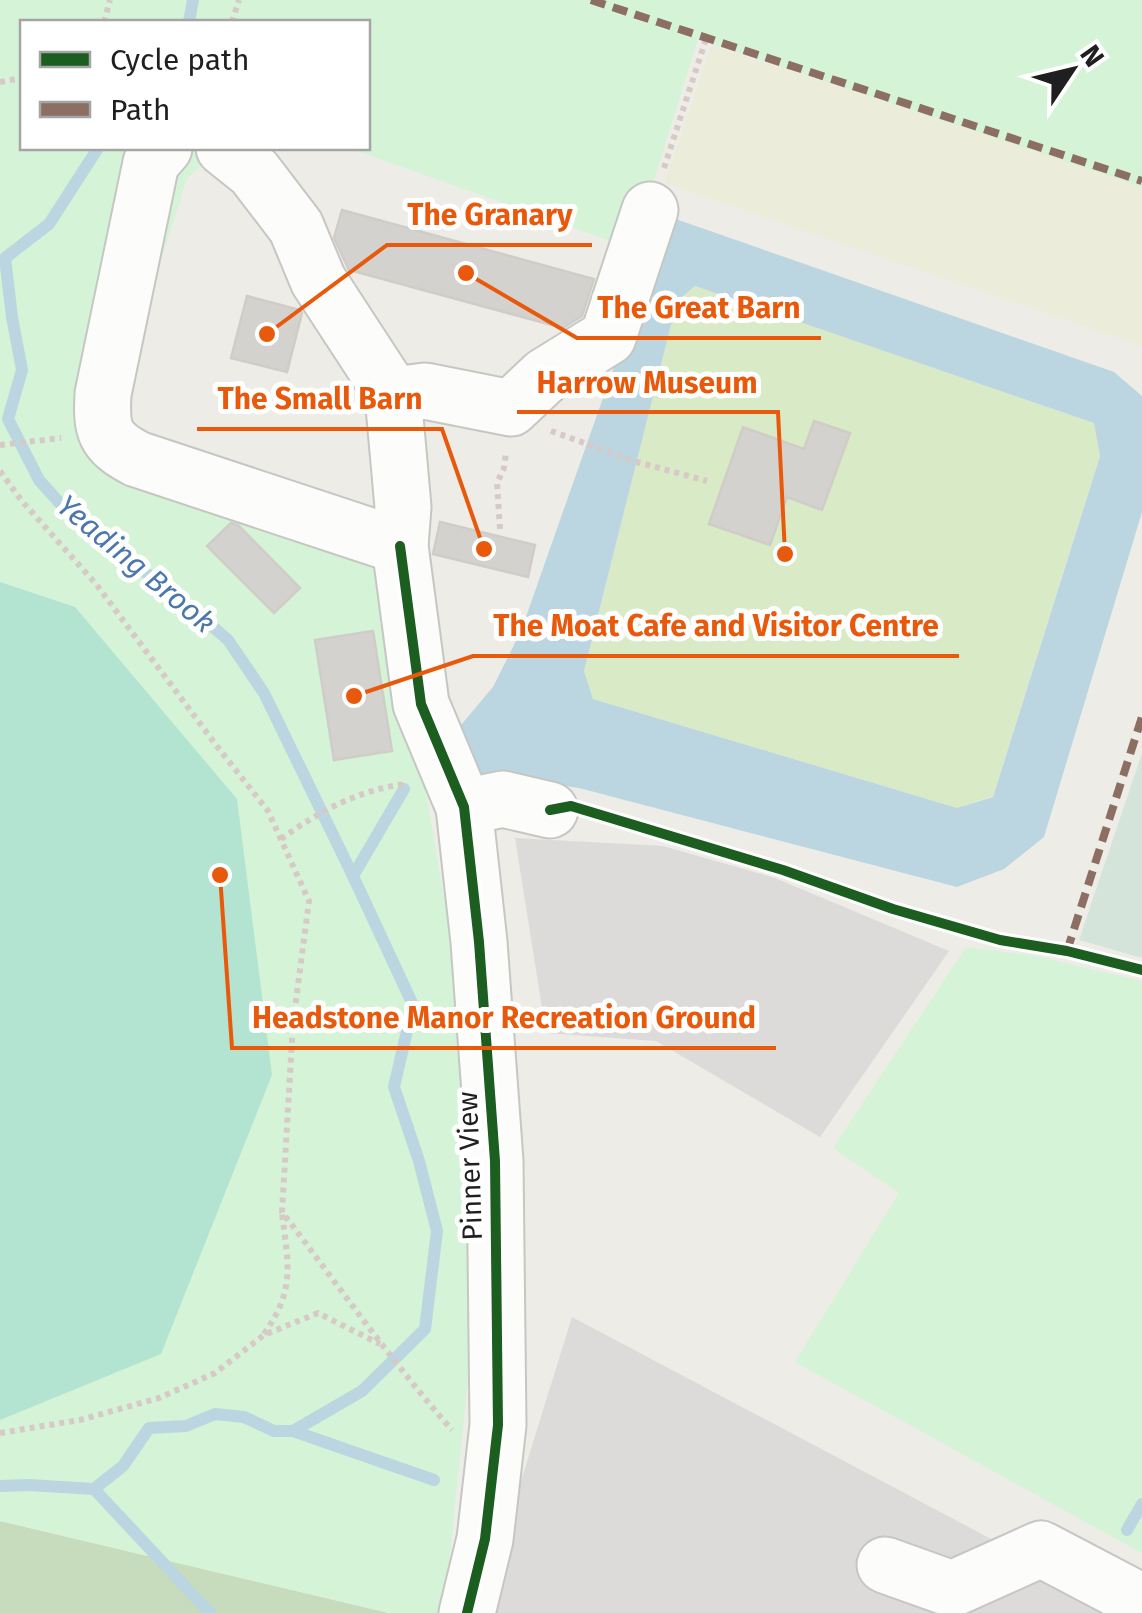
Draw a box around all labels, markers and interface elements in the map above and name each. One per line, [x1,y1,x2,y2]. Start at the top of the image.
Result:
legend [20,20,370,150]
north arrow [1022,20,1122,120]
text: N [1073,39,1111,73]
text: Cycle path [110,42,249,78]
text: Path [110,92,171,128]
callout: The Granary [387,185,592,245]
text: The Granary [407,197,573,233]
callout: The Great Barn [577,278,821,338]
text: The Great Barn [597,290,801,326]
callout: Harrow Museum [517,352,778,412]
text: Harrow Museum [537,365,757,401]
callout: The Small Barn [197,369,442,429]
text: The Small Barn [217,381,423,417]
water label: Yeading Brook [50,487,222,641]
callout: The Moat Cafe and Visitor Centre [473,596,959,656]
text: The Moat Cafe and Visitor Centre [493,608,939,644]
callout: Headstone Manor Recreation Ground [232,988,776,1048]
text: Headstone Manor Recreation Ground [252,1000,756,1036]
street label: Pinner View [451,1091,489,1241]

